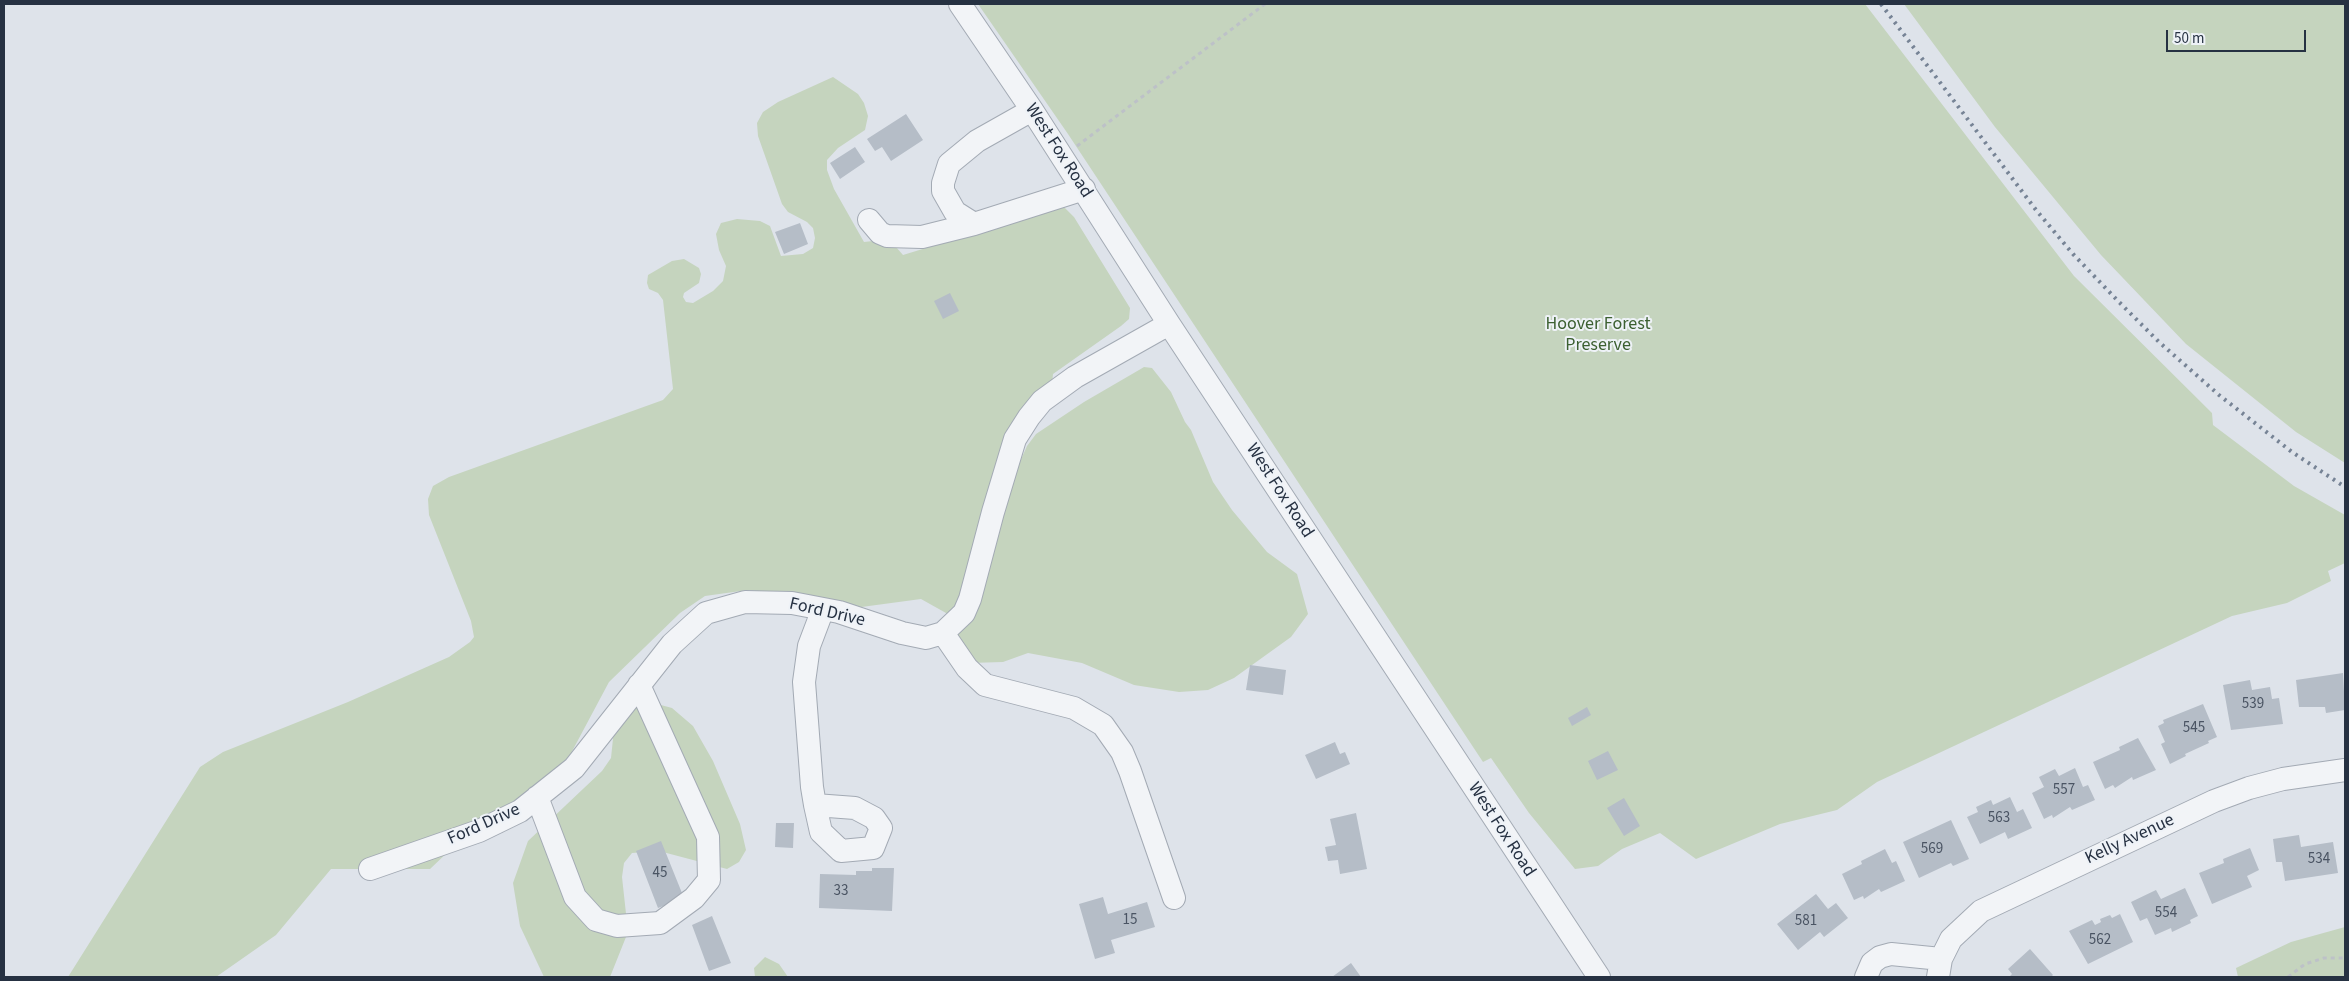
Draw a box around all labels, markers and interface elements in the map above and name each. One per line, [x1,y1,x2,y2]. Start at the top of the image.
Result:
scale bar [2169,20,2309,52]
text: 50 m [2174,28,2204,49]
street label: West Fox Road [1019,100,1097,202]
park label: Hoover Forest Preserve [1546,314,1650,356]
street label: West Fox Road [1240,440,1318,542]
street label: Ford Drive [787,594,867,632]
house number: 539 [2242,696,2264,714]
house number: 545 [2183,720,2205,738]
street label: West Fox Road [1462,779,1540,881]
house number: 557 [2053,782,2075,800]
street label: Ford Drive [444,799,524,851]
house number: 563 [1988,810,2010,828]
street label: Kelly Avenue [2082,810,2178,870]
house number: 569 [1921,841,1943,859]
house number: 534 [2308,851,2330,869]
house number: 45 [653,865,667,883]
house number: 33 [834,883,848,901]
house number: 554 [2155,905,2177,923]
house number: 15 [1123,912,1137,930]
house number: 581 [1795,913,1817,931]
house number: 562 [2089,932,2111,950]

